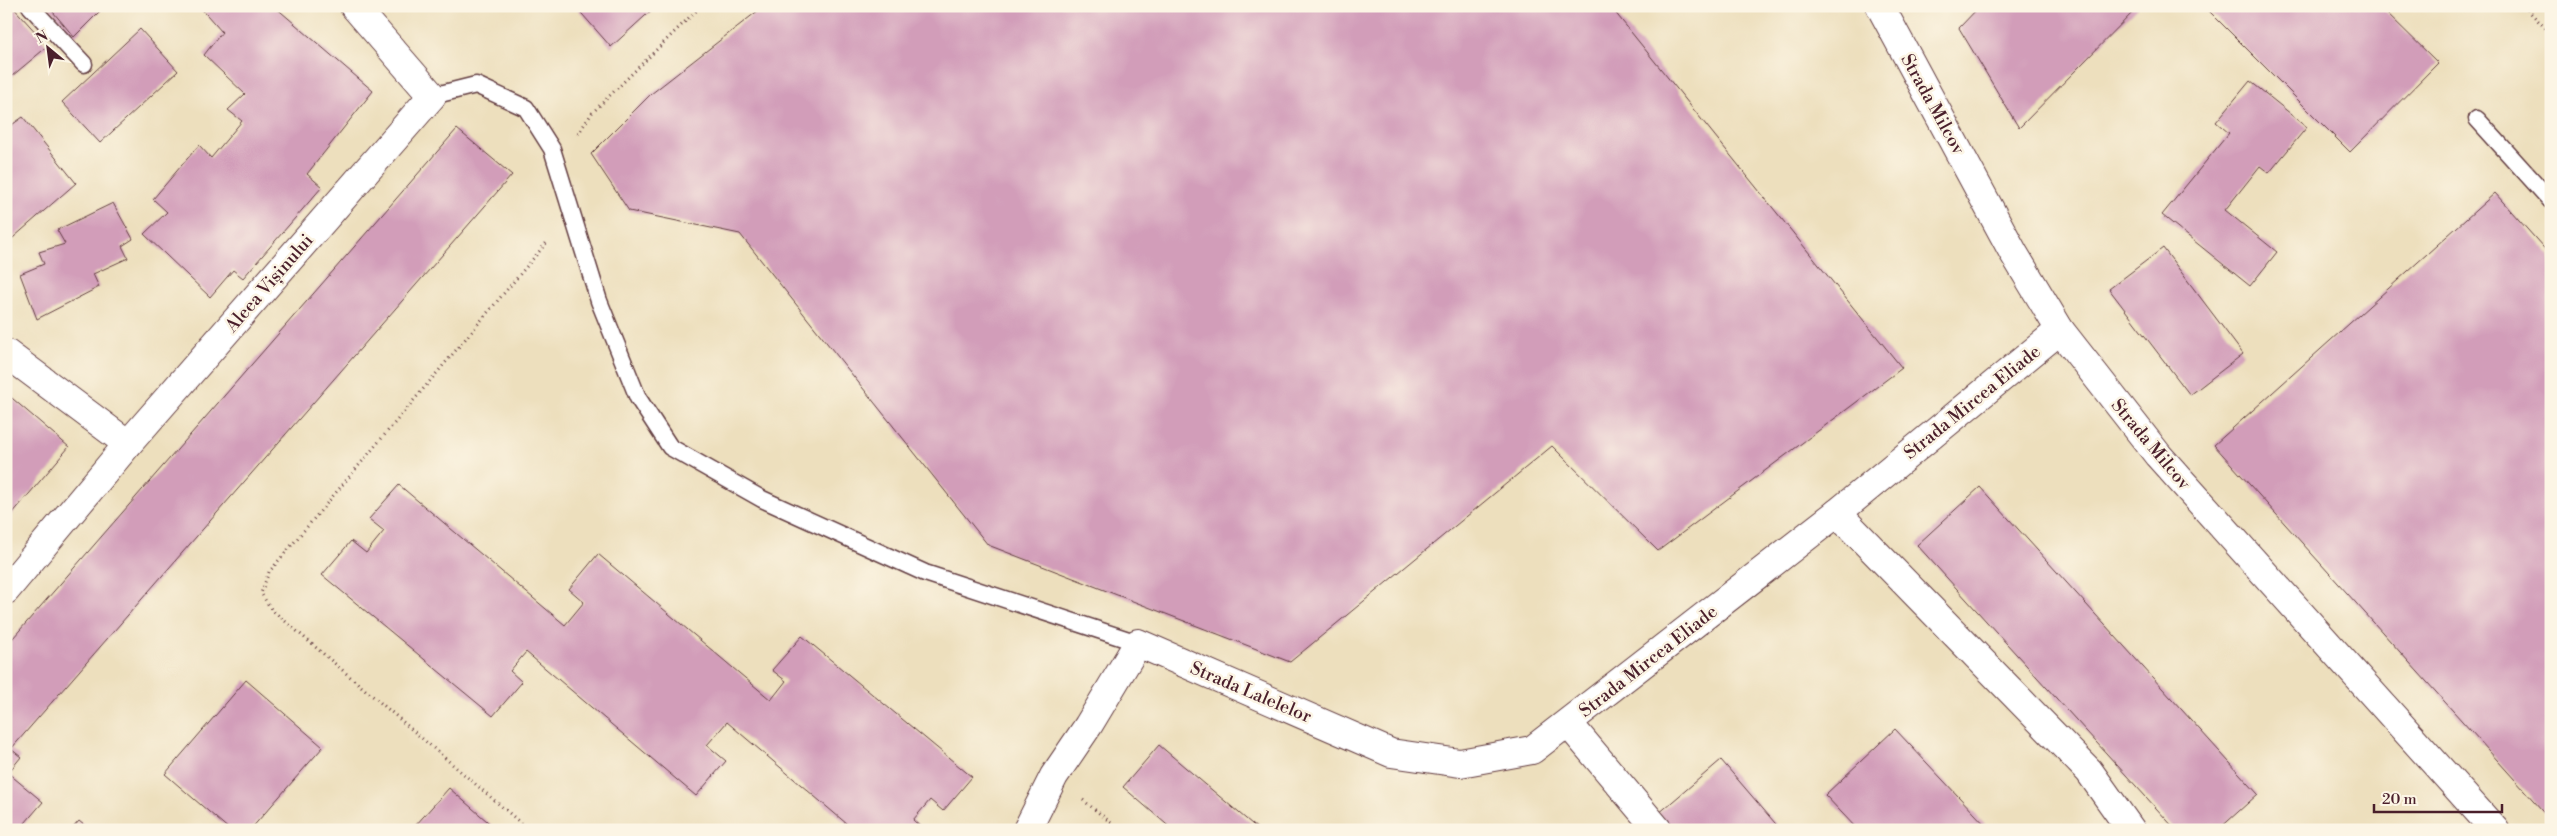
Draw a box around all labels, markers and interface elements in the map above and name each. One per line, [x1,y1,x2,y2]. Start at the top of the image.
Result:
north arrow [22,22,72,72]
text: N [33,27,51,48]
street label: Strada Milcov [1895,50,1970,160]
street label: Aleea Vișinului [220,229,318,338]
street label: Strada Mircea Eliade [1899,340,2045,465]
street label: Strada Milcov [2106,394,2196,495]
street label: Strada Mircea Eliade [1575,600,1722,723]
street label: Strada Lalelelor [1187,657,1315,728]
scale bar [2374,781,2502,813]
text: 20 m [2382,790,2417,809]

